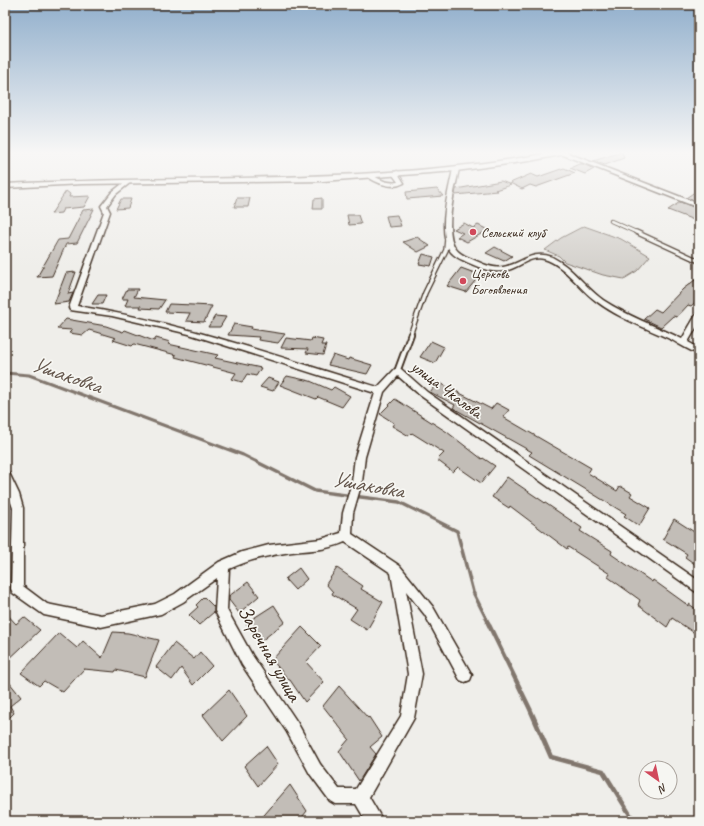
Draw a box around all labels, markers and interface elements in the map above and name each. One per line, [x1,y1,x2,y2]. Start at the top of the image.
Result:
place label: Сельский клуб [481,224,548,241]
marker: Сельский клуб [468,227,478,237]
place label: Церковь Богоявления [471,265,528,298]
marker: Церковь Богоявления [458,276,468,286]
water label: Ушаковка [28,350,108,401]
street label: улица Чкалова [406,355,488,424]
water label: Ушаковка [330,465,409,506]
street label: Заречная улица [232,601,308,707]
north arrow [638,760,678,800]
text: N [655,781,670,797]

